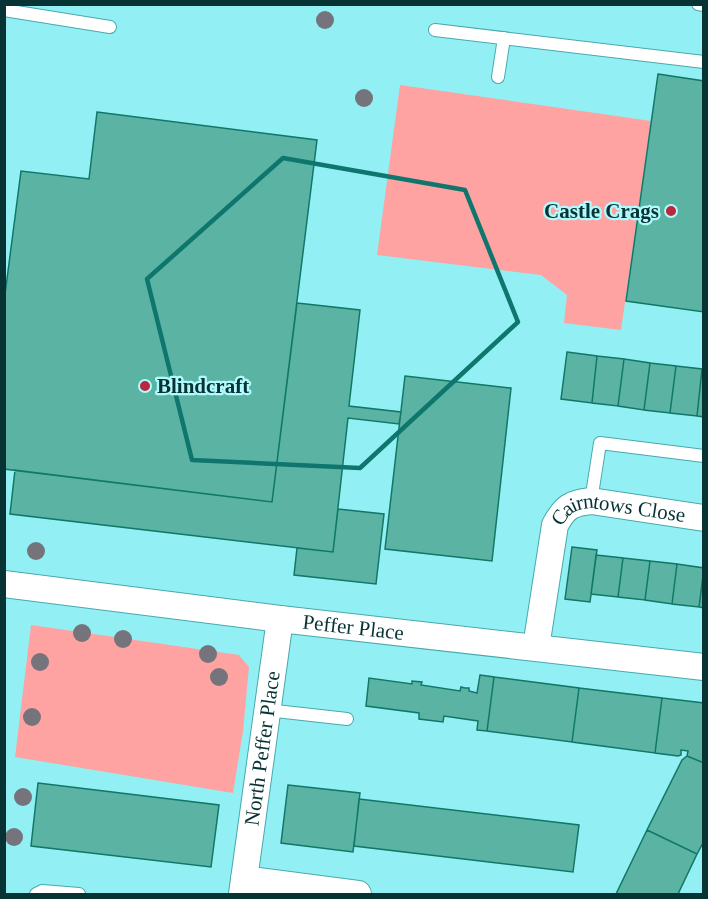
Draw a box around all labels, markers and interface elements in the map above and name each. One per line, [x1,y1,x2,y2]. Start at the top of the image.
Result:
place label: Castle Crags [544,199,659,223]
marker: Castle Crags [664,204,678,218]
place label: Blindcraft [157,374,249,398]
marker: Blindcraft [138,379,152,393]
street label: Cairntows Close [546,489,687,530]
street label: Peffer Place [301,610,405,645]
street label: North Peffer Place [240,669,285,827]

